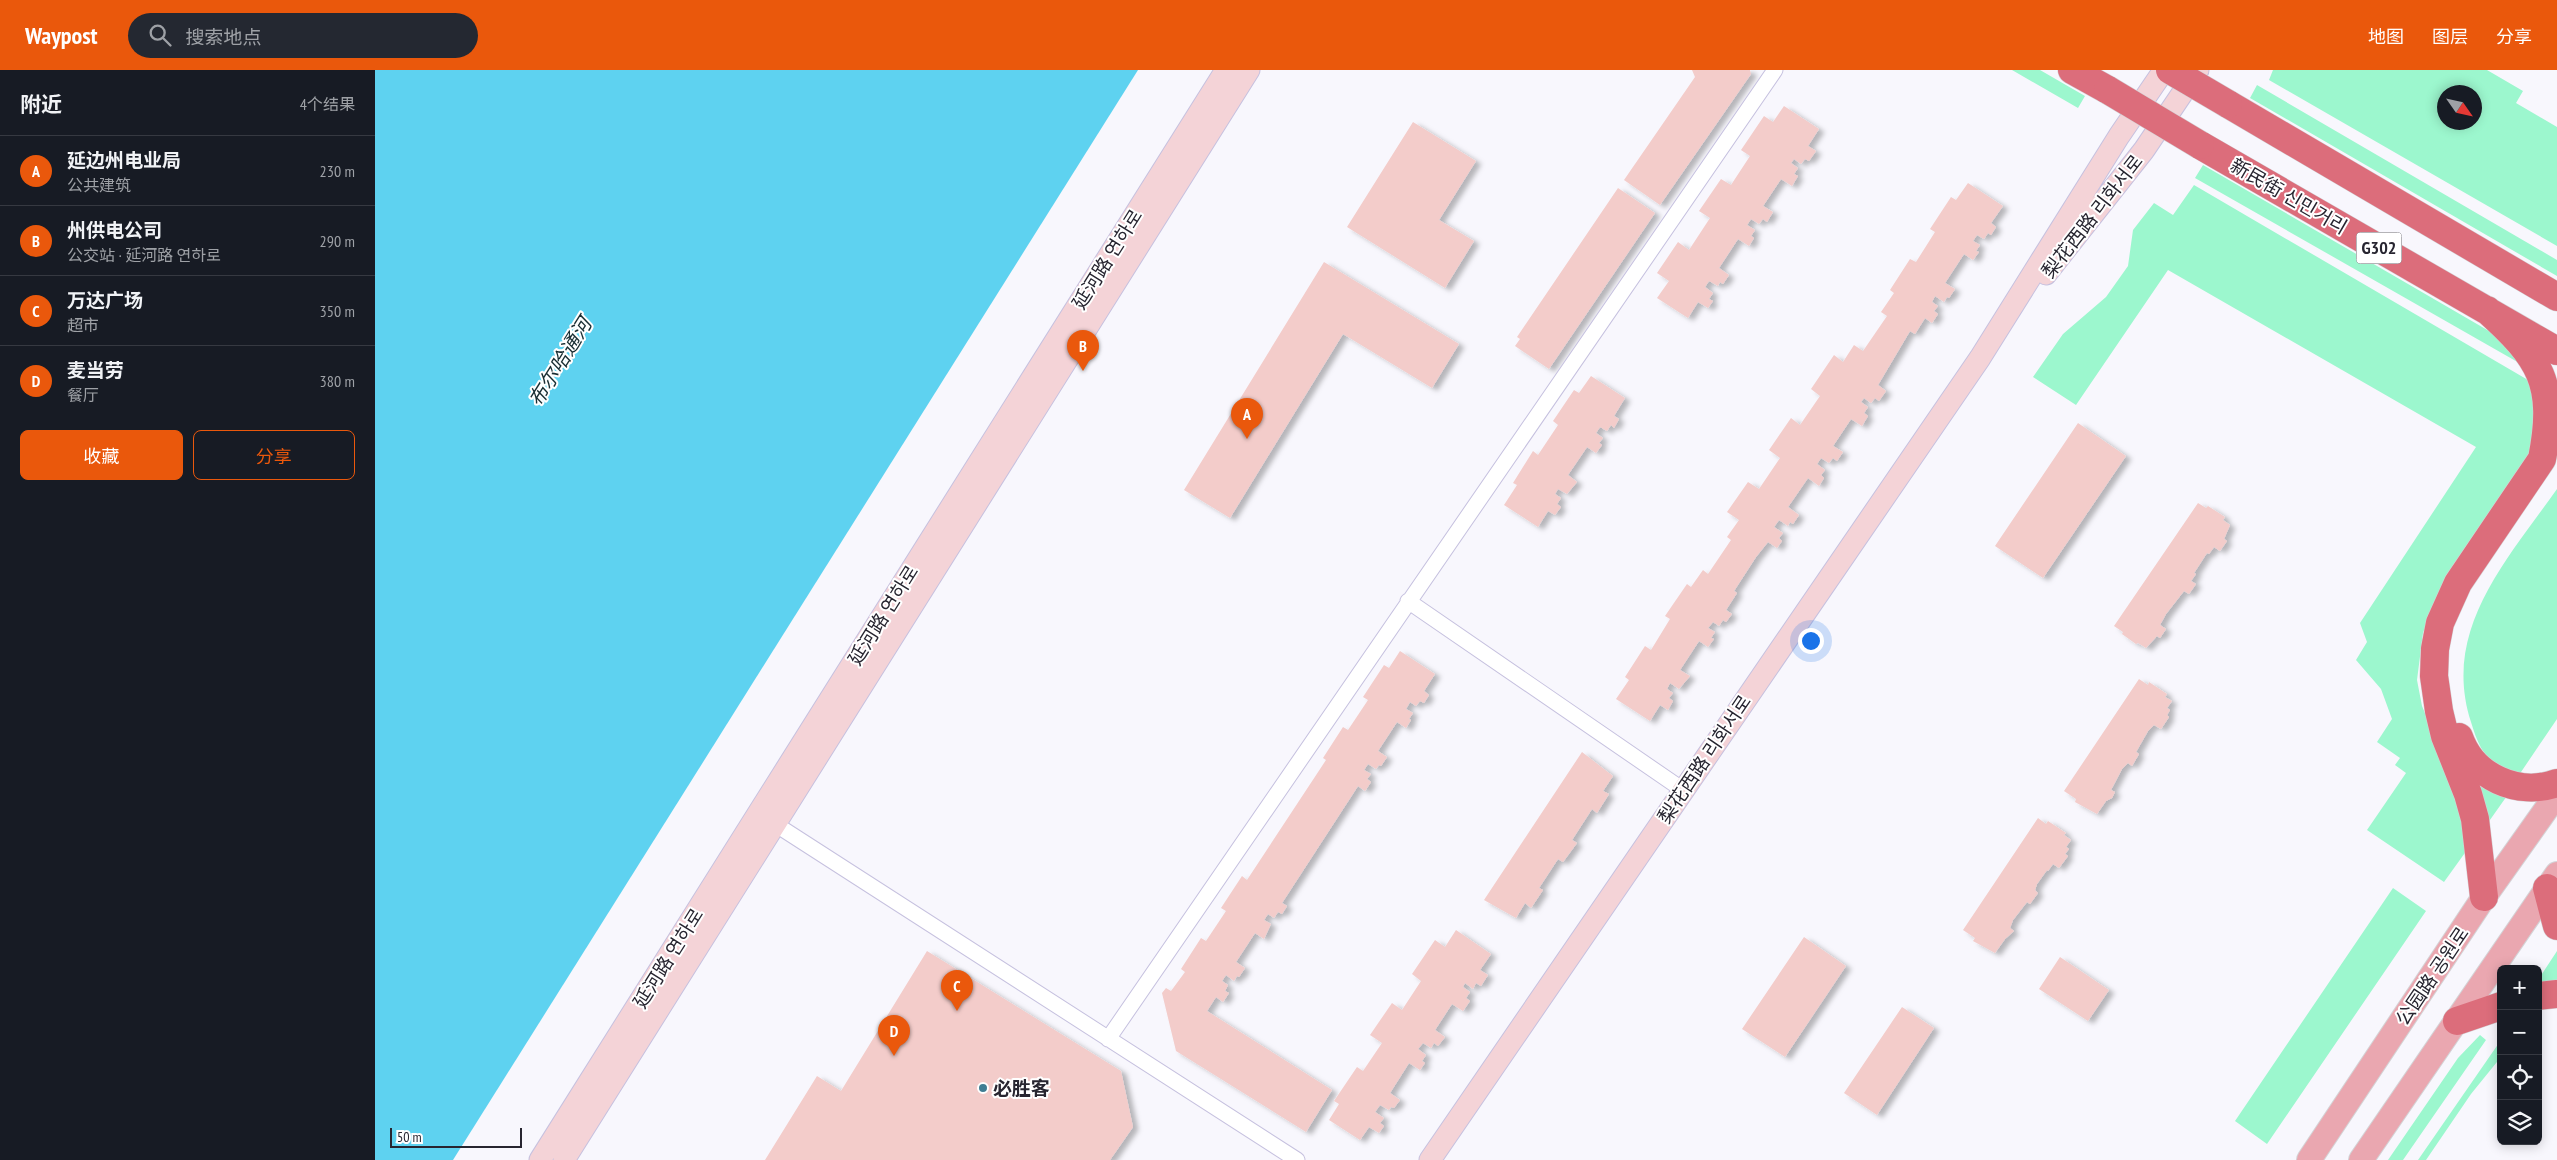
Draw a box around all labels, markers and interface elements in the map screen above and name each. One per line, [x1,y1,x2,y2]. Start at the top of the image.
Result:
search box [128,13,478,58]
text: Waypost [25,20,98,51]
icon: search [146,21,174,49]
text: 搜索地点 [186,25,262,49]
text: 地图 [2368,25,2404,48]
text: 图层 [2432,25,2468,48]
text: 分享 [2496,25,2532,48]
north arrow [2437,85,2482,130]
text: 附近 [20,91,62,118]
text: 4个结果 [300,94,355,114]
text: 延边州电业局 [67,148,181,172]
street label: 梨花西路 리화서로 [2036,150,2148,282]
street label: 新民街 신민거리 [2226,153,2352,239]
text: A [32,161,40,181]
text: 230 m [320,161,355,181]
text: 公共建筑 [67,175,131,195]
street label: 延河路 연하로 [1067,205,1147,313]
text: 州供电公司 [67,218,162,242]
text: B [32,231,40,251]
text: 290 m [320,231,355,251]
road number: G302 [2357,232,2401,264]
text: 公交站 · 延河路 연하로 [67,245,221,265]
text: 万达广场 [67,288,143,312]
text: C [32,301,40,321]
text: 350 m [320,301,355,321]
water label: 布尔哈通河 [522,309,600,411]
text: 超市 [67,315,99,335]
pin: B [1067,330,1099,371]
text: 麦当劳 [67,358,124,382]
text: D [32,371,40,391]
text: 380 m [320,371,355,391]
text: 餐厅 [67,385,99,405]
pin: A [1231,398,1263,439]
button: 收藏 [20,430,183,480]
button: 分享 [193,430,355,480]
street label: 延河路 연하로 [843,561,923,669]
your location [1798,628,1824,654]
street label: 梨花西路 리화서로 [1652,690,1756,828]
street label: 延河路 연하로 [628,904,708,1012]
street label: 公园路 공원로 [2390,922,2474,1030]
map controls [2497,965,2542,1145]
button: + [2497,965,2542,1010]
pin: C [941,970,973,1011]
button: − [2497,1010,2542,1055]
pin: D [878,1015,910,1056]
button: locate [2497,1055,2542,1100]
place label: 必胜客 [993,1076,1050,1100]
marker: 必胜客 [977,1082,989,1094]
button: layers [2497,1100,2542,1145]
scale bar [390,1125,523,1148]
text: 50 m [397,1128,422,1146]

